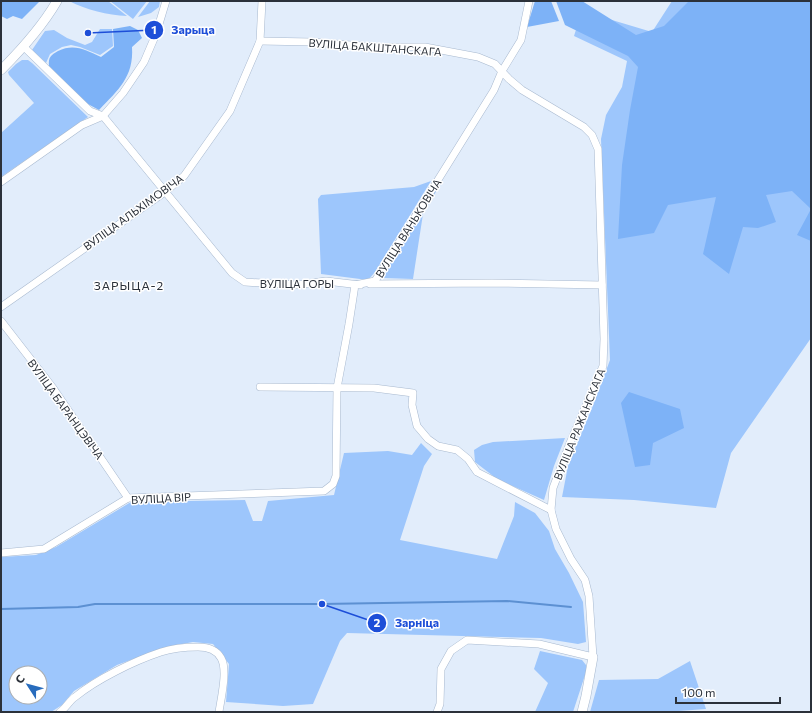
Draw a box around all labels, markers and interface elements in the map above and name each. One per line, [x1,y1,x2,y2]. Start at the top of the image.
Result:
callout: Зарыца [144,18,223,42]
text: 1 [151,22,157,36]
text: Зарыца [171,22,215,36]
street label: ВУЛІЦА БАКШТАНСКАГА [308,36,442,58]
street label: ВУЛІЦА АЛЬХІМОВІЧА [81,171,186,253]
street label: ВУЛІЦА ВАНЬКОВІЧА [372,176,444,280]
street label: ВУЛІЦА ГОРЫ [260,277,334,290]
district label: ЗАРЫЦА-2 [94,278,164,292]
street label: ВУЛІЦА БАРАНЦЭВІЧА [25,356,107,462]
street label: ВУЛІЦА РАЖАНСКАГА [551,366,608,482]
street label: ВУЛІЦА ВІР [131,490,191,506]
callout: Зарніца [367,611,447,635]
text: 2 [374,615,381,629]
text: Зарніца [395,615,439,629]
north arrow [8,665,48,705]
text: С [12,672,27,686]
scale bar [676,679,780,705]
text: 100 m [682,685,716,699]

